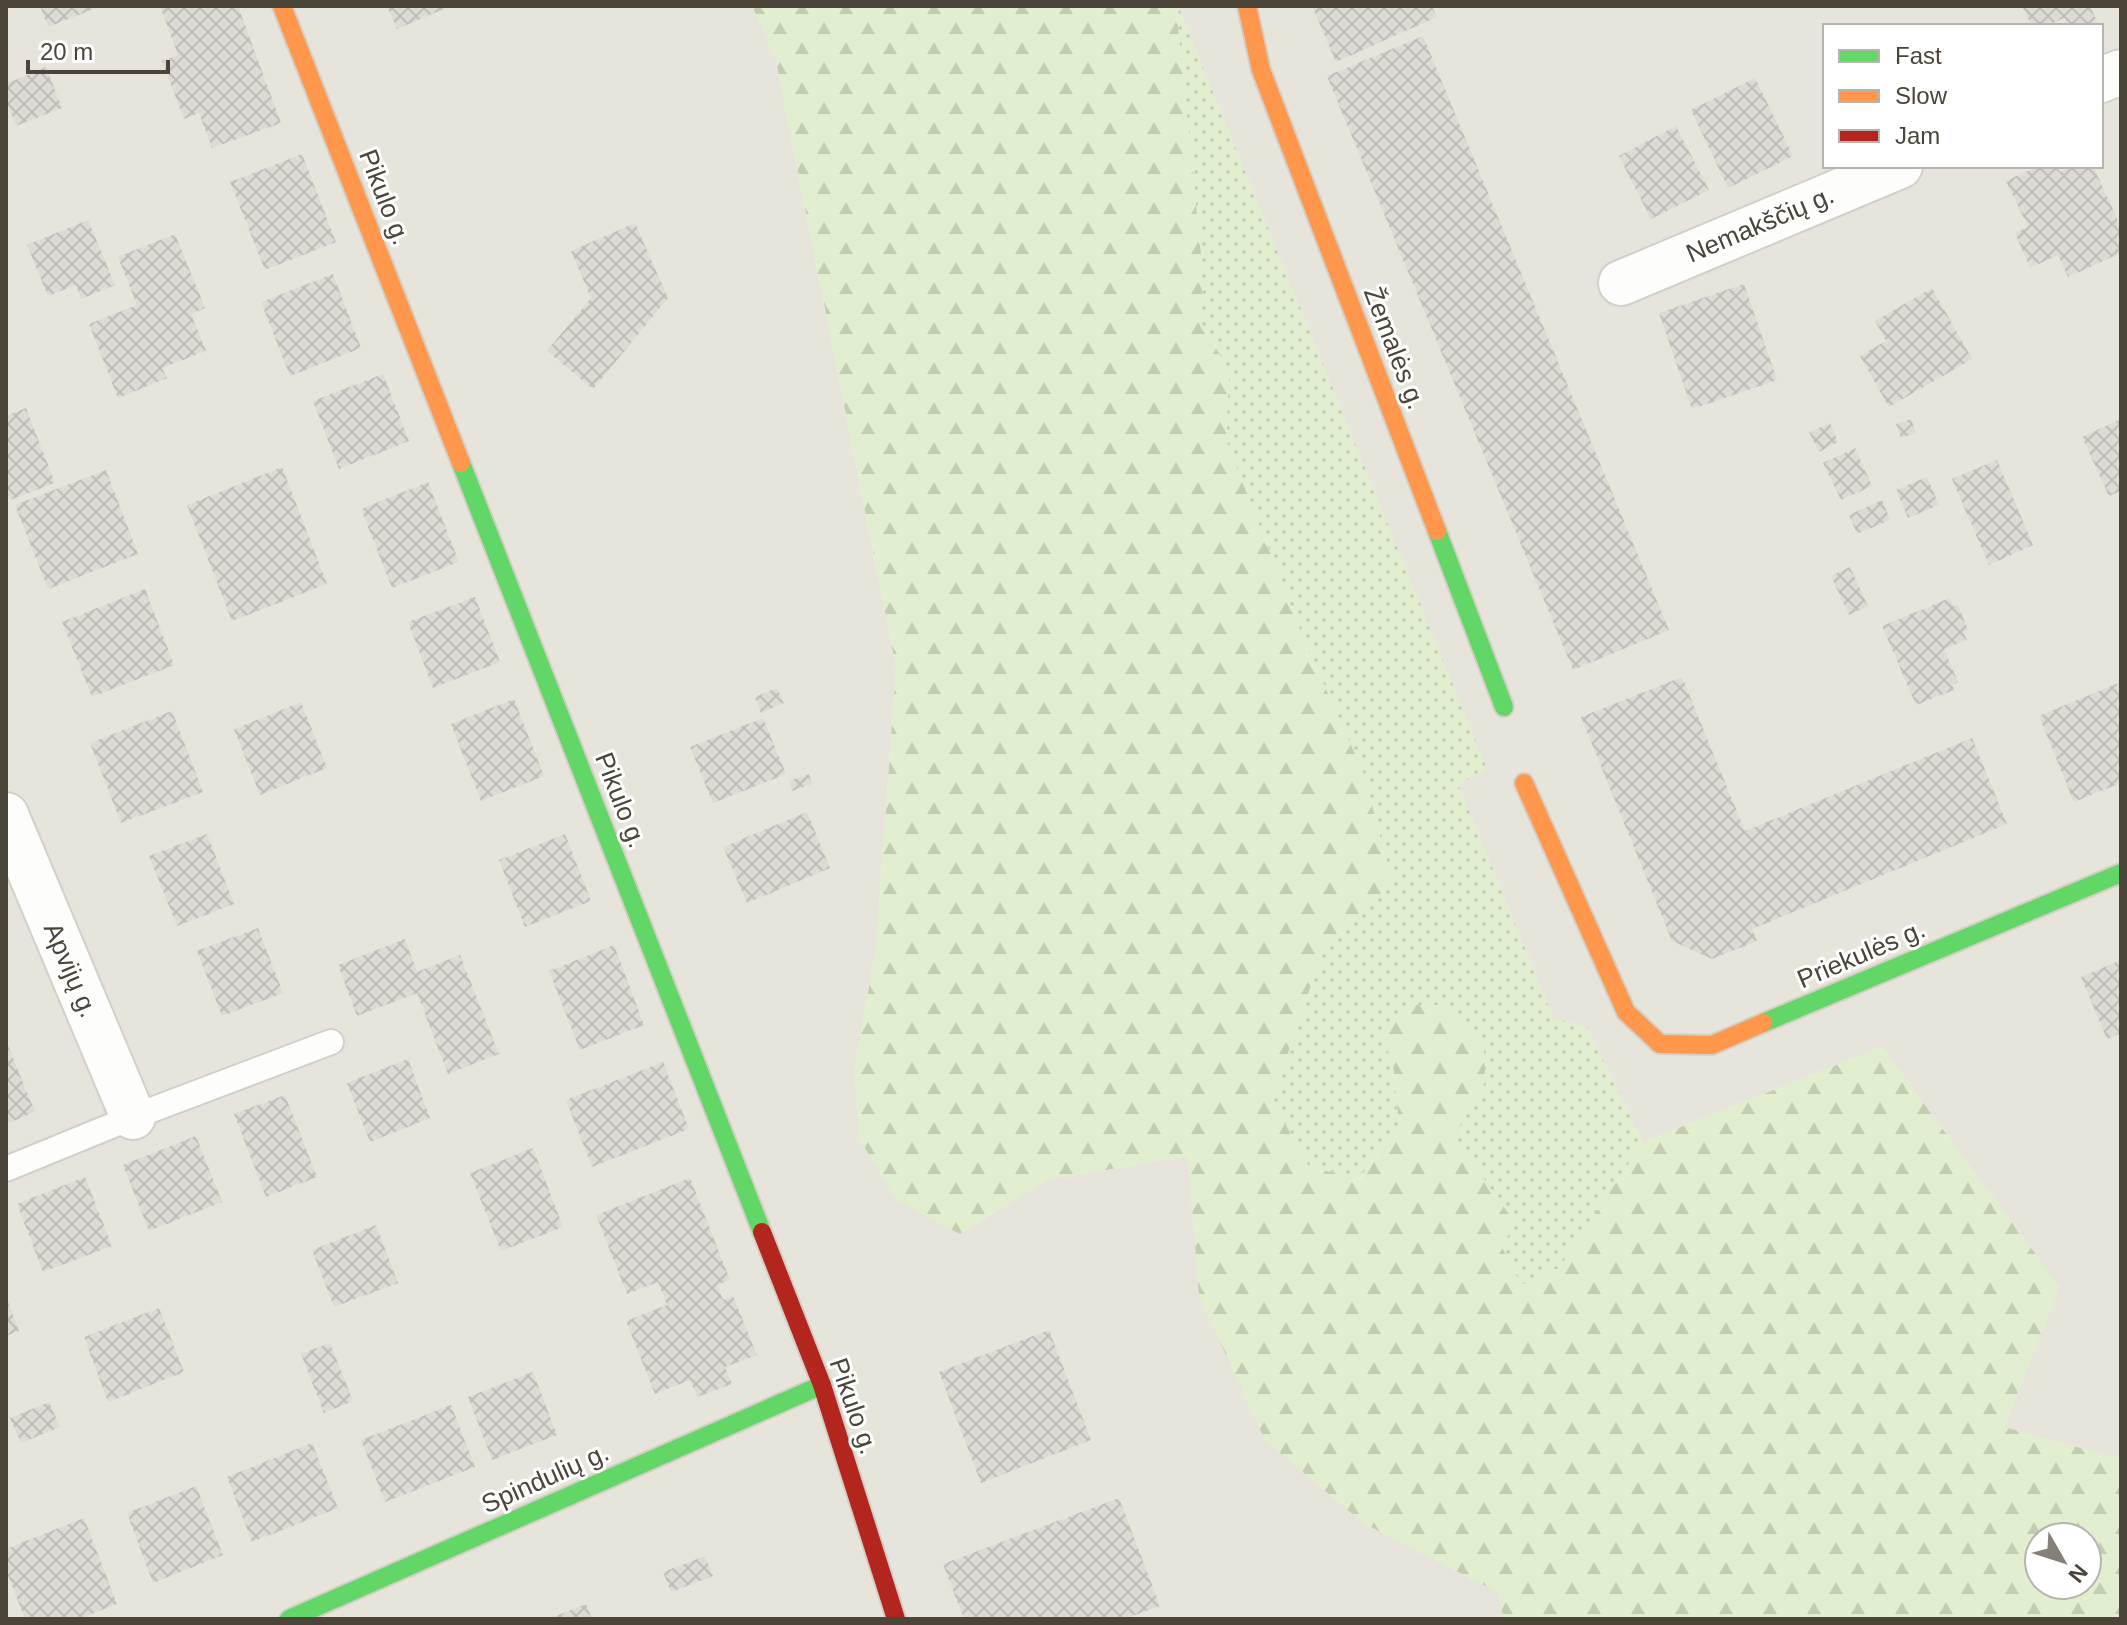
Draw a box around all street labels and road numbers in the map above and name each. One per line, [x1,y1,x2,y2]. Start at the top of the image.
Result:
street label: Pikulo g. [353,145,417,249]
street label: Nemakščių g. [1682,179,1838,269]
street label: Žemalės g. [1358,283,1432,413]
street label: Pikulo g. [589,748,653,852]
street label: Priekulės g. [1793,914,1929,994]
street label: Apvijų g. [38,918,104,1022]
street label: Pikulo g. [824,1354,884,1458]
street label: Spindulių g. [477,1437,613,1519]

